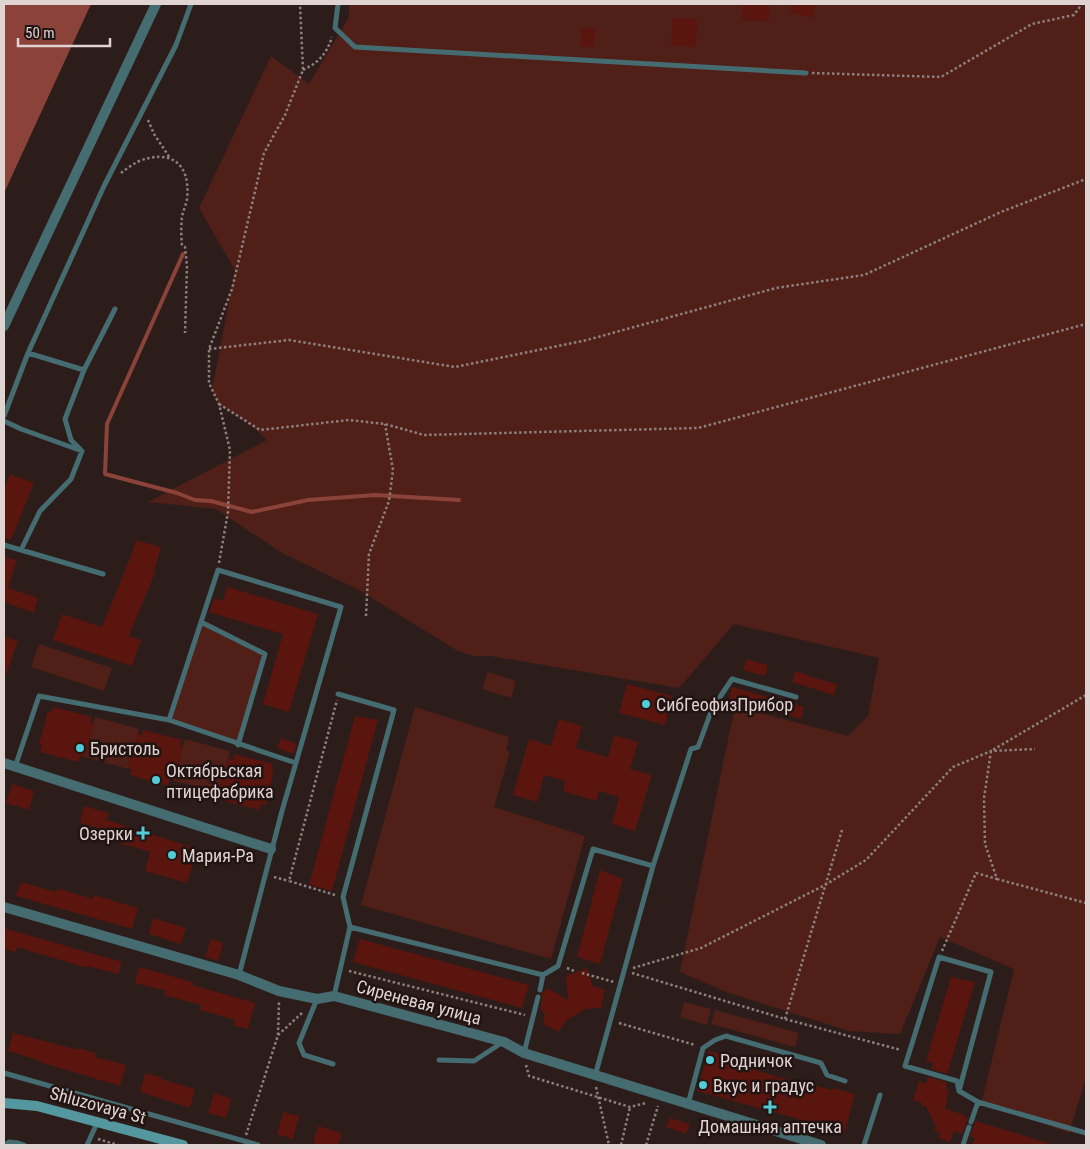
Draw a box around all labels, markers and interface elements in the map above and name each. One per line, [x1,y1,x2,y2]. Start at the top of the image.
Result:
scale bar [18,15,110,47]
text: 50 m [25,24,55,42]
place label: СибГеофизПрибор [656,694,793,715]
marker: СибГеофизПрибор [640,698,652,710]
place label: Бристоль [90,738,160,759]
marker: Бристоль [74,742,86,754]
place label: Октябрьская птицефабрика [166,760,274,802]
marker: Октябрьская птицефабрика [150,774,162,786]
place label: Озерки [79,823,133,844]
marker: Озерки [137,827,149,839]
place label: Мария-Ра [182,845,254,866]
marker: Мария-Ра [166,849,178,861]
street label: Сиреневая улица [354,975,484,1029]
place label: Родничок [720,1050,793,1071]
marker: Родничок [704,1054,716,1066]
place label: Вкус и градус [713,1075,814,1096]
marker: Вкус и градус [697,1079,709,1091]
street label: Shluzovaya St [48,1082,148,1128]
marker: Домашняя аптечка [764,1101,776,1113]
place label: Домашняя аптечка [698,1116,842,1137]

